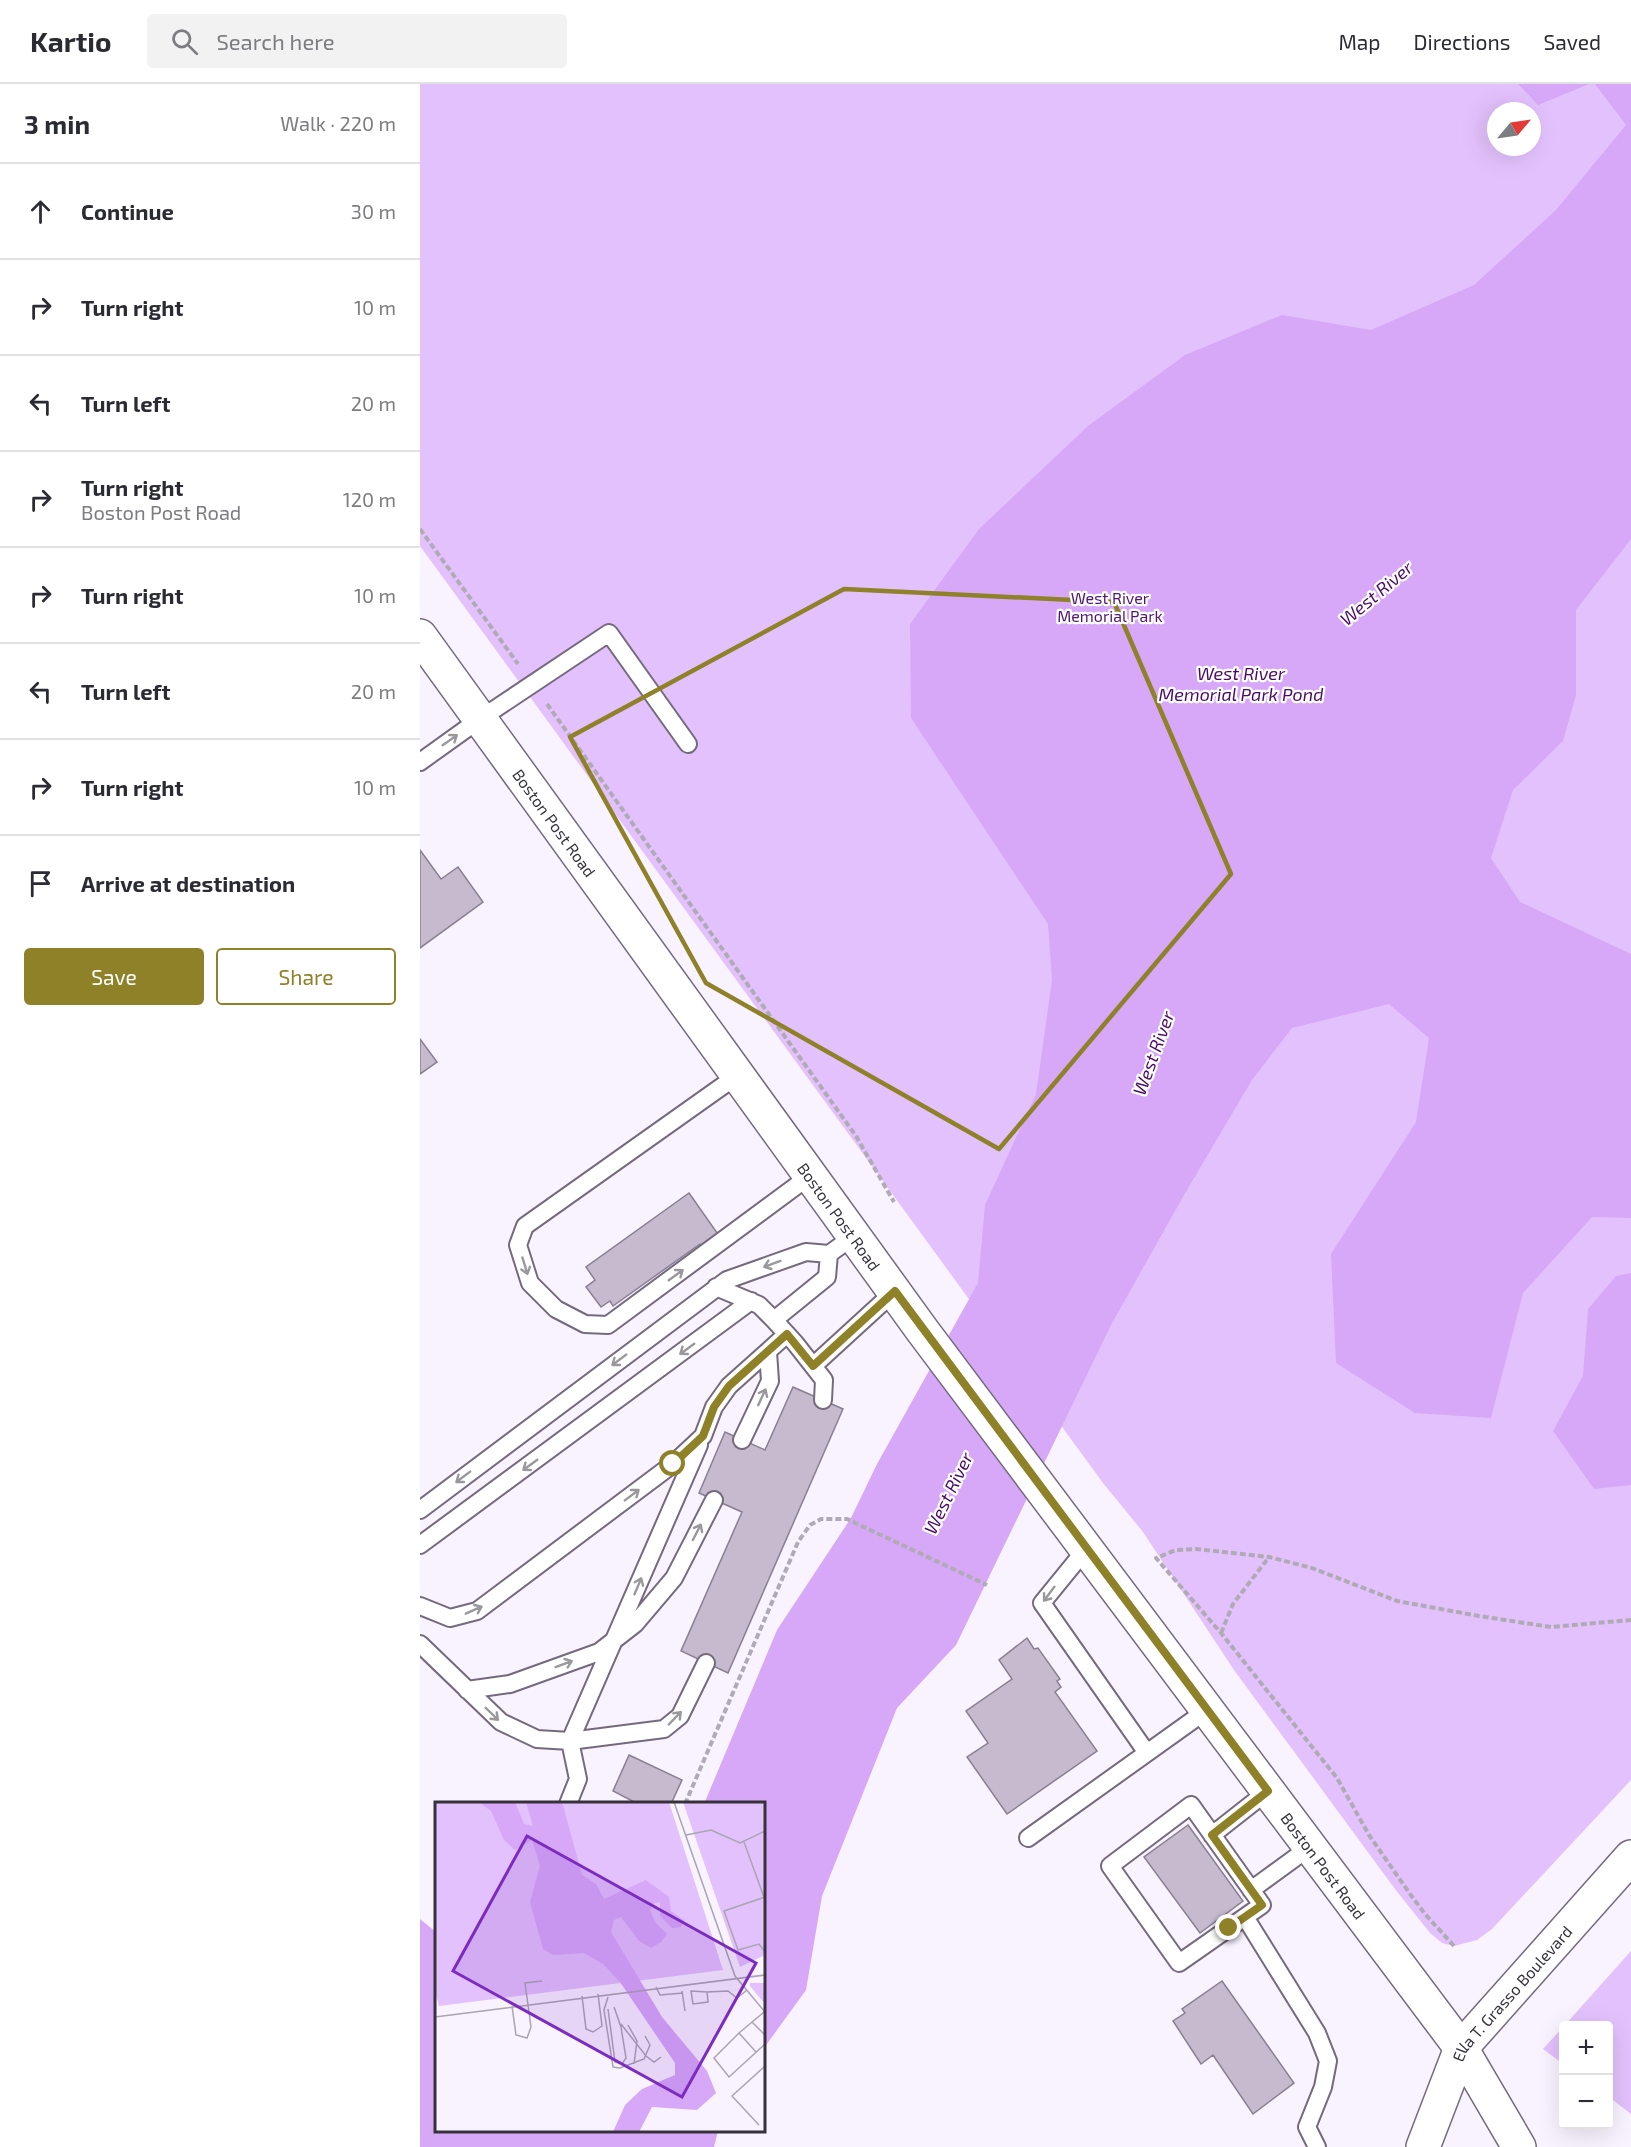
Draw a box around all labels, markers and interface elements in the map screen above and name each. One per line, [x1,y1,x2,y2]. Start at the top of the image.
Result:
search box [147,14,567,68]
text: Kartio [30,24,111,58]
icon: search [168,25,201,58]
text: Search here [216,28,335,54]
text: Map [1338,29,1381,54]
text: Directions [1414,29,1510,54]
text: Saved [1543,29,1601,54]
north arrow [1487,102,1541,156]
text: 3 min [24,108,90,139]
text: Walk · 220 m [280,111,396,135]
icon: ahead [24,195,57,228]
text: Continue [81,198,174,224]
text: 30 m [351,199,396,223]
icon: right [24,291,57,324]
text: Turn right [81,294,183,320]
text: 10 m [354,295,396,319]
icon: left [24,387,57,420]
text: Turn left [81,390,170,416]
text: 20 m [351,391,396,415]
text: Turn right [81,474,183,500]
icon: right [24,483,57,516]
text: 120 m [343,487,396,511]
text: Boston Post Road [81,500,241,524]
water label: West River [1335,556,1417,630]
icon: right [24,579,57,612]
text: Turn right [81,582,183,608]
text: 10 m [354,583,396,607]
park label: West River Memorial Park [1057,588,1163,625]
water label: West River Memorial Park Pond [1159,662,1323,705]
icon: left [24,675,57,708]
text: Turn left [81,678,170,704]
text: 20 m [351,679,396,703]
one-way arrow [441,734,457,746]
street label: Boston Post Road [509,765,600,880]
icon: right [24,771,57,804]
text: Turn right [81,774,183,800]
text: 10 m [354,775,396,799]
icon: arrive [24,867,57,900]
text: Arrive at destination [81,870,295,896]
button: Save [24,948,204,1005]
button: Share [216,948,396,1005]
water label: West River [1128,1007,1179,1098]
street label: Boston Post Road [794,1159,885,1274]
one-way arrow [520,1256,531,1275]
one-way arrow [763,1259,782,1270]
one-way arrow [668,1269,684,1281]
one-way arrow [679,1342,695,1355]
one-way arrow [611,1354,627,1366]
one-way arrow [757,1389,768,1407]
water label: West River [919,1448,978,1537]
route start [659,1450,685,1476]
one-way arrow [522,1458,538,1471]
one-way arrow [455,1470,471,1483]
one-way arrow [623,1489,639,1502]
one-way arrow [692,1523,704,1541]
one-way arrow [633,1577,644,1596]
one-way arrow [1043,1585,1056,1601]
one-way arrow [465,1603,483,1615]
one-way arrow [554,1658,573,1669]
one-way arrow [485,1707,500,1721]
one-way arrow [668,1711,682,1726]
inset map [435,1802,765,2132]
street label: Boston Post Road [1278,1808,1370,1922]
route end [1215,1914,1241,1940]
street label: Ella T. Grasso Boulevard [1447,1921,1575,2064]
map controls [1559,2021,1613,2129]
button: + [1559,2021,1613,2075]
button: − [1559,2075,1613,2129]

